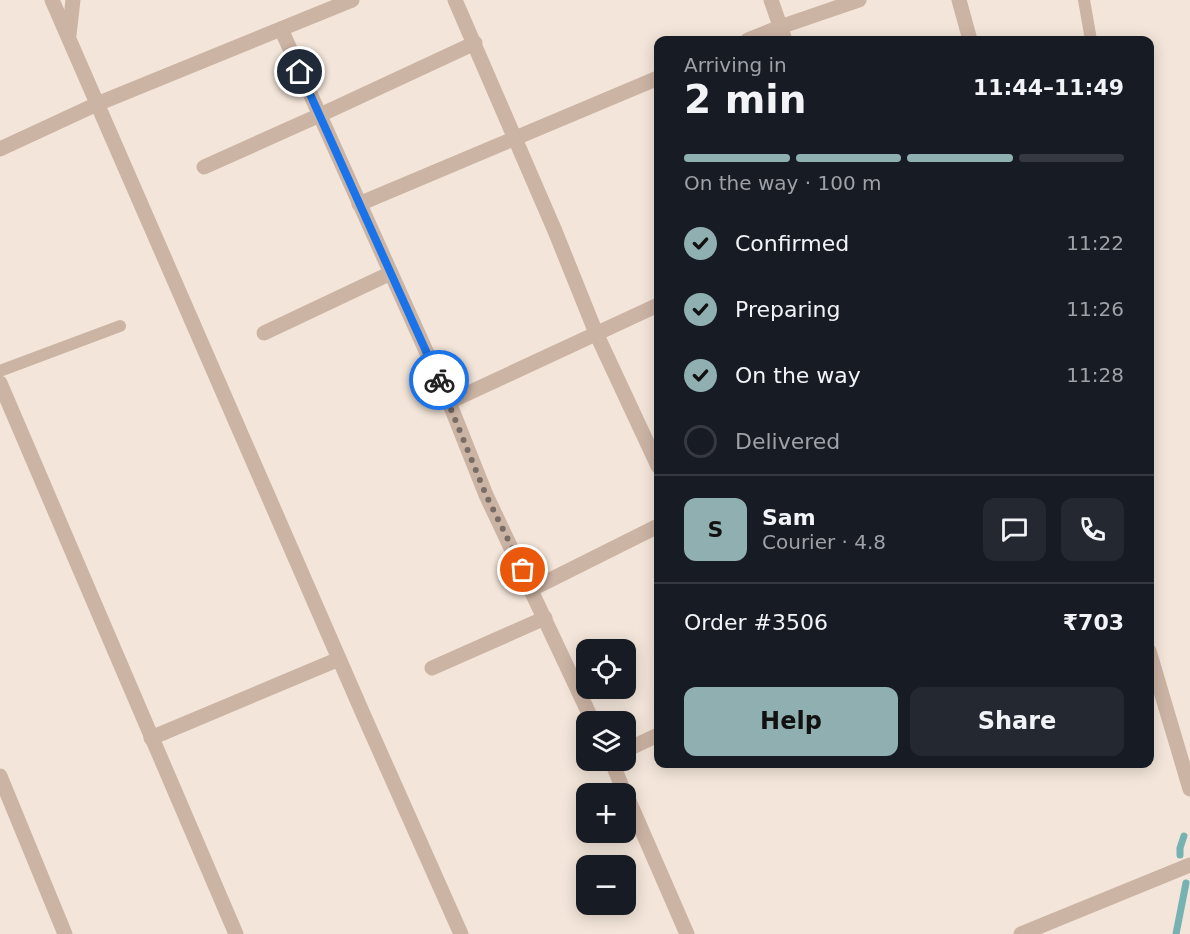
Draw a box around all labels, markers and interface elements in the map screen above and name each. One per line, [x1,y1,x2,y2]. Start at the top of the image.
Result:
pin [274,46,325,97]
text: Arriving in [684,53,787,77]
icon: home [283,55,316,88]
text: 11:44–11:49 [973,75,1124,100]
text: 2 min [684,77,806,122]
text: On the way · 100 m [684,171,882,195]
icon: check [684,227,717,260]
text: Confirmed [735,231,849,256]
text: 11:22 [1066,231,1124,255]
icon: check [684,293,717,326]
text: Preparing [735,297,841,322]
text: 11:26 [1066,297,1124,321]
courier [409,350,469,410]
icon: check [684,359,717,392]
text: On the way [735,363,861,388]
text: 11:28 [1066,363,1124,387]
icon: bike [423,364,456,397]
text: Delivered [735,429,840,454]
button: chat [983,498,1046,561]
button: phone [1061,498,1124,561]
text: Sam [762,505,816,530]
text: S [708,517,723,542]
text: Courier · 4.8 [762,530,886,554]
pin [497,544,548,595]
icon: bag [506,553,539,586]
text: Order #3506 [684,610,828,635]
text: ₹703 [1063,610,1124,635]
map controls [576,639,636,915]
button: locate [576,639,636,699]
button: Help [684,687,898,756]
button: Share [910,687,1124,756]
button: layers [576,711,636,771]
button: + [576,783,636,843]
button: − [576,855,636,915]

